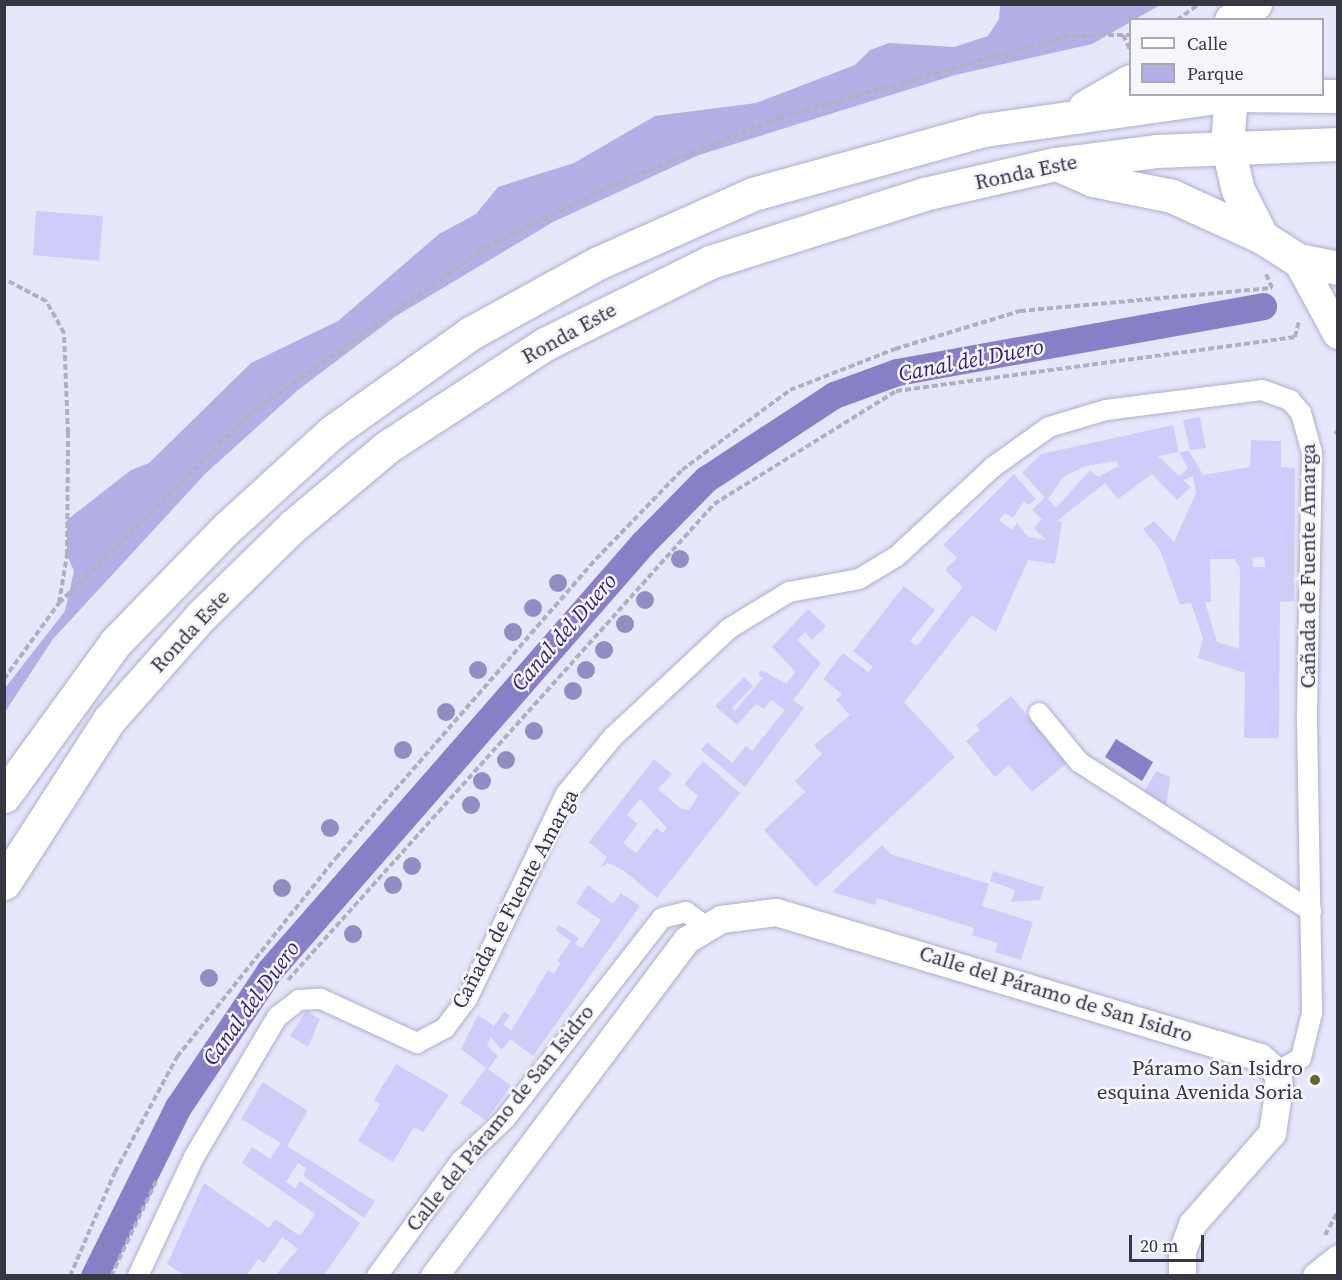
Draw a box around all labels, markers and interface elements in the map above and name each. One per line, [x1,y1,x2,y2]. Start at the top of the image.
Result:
legend [1129,18,1324,96]
text: Calle [1187,31,1227,56]
text: Parque [1187,61,1244,86]
street label: Ronda Este [972,149,1080,195]
street label: Ronda Este [517,297,621,369]
water label: Canal del Duero [896,333,1046,387]
street label: Cañada de Fuente Amarga [1295,444,1321,688]
water label: Canal del Duero [506,568,622,696]
street label: Ronda Este [145,584,235,678]
street label: Cañada de Fuente Amarga [446,785,584,1013]
water label: Canal del Duero [197,936,305,1070]
street label: Calle del Páramo de San Isidro [916,940,1196,1048]
street label: Calle del Páramo de San Isidro [401,1000,599,1236]
place label: Páramo San Isidro esquina Avenida Soria [1097,1055,1303,1105]
marker: Páramo San Isidro esquina Avenida Soria [1308,1073,1322,1087]
scale bar [1132,1223,1207,1261]
text: 20 m [1140,1233,1178,1258]

